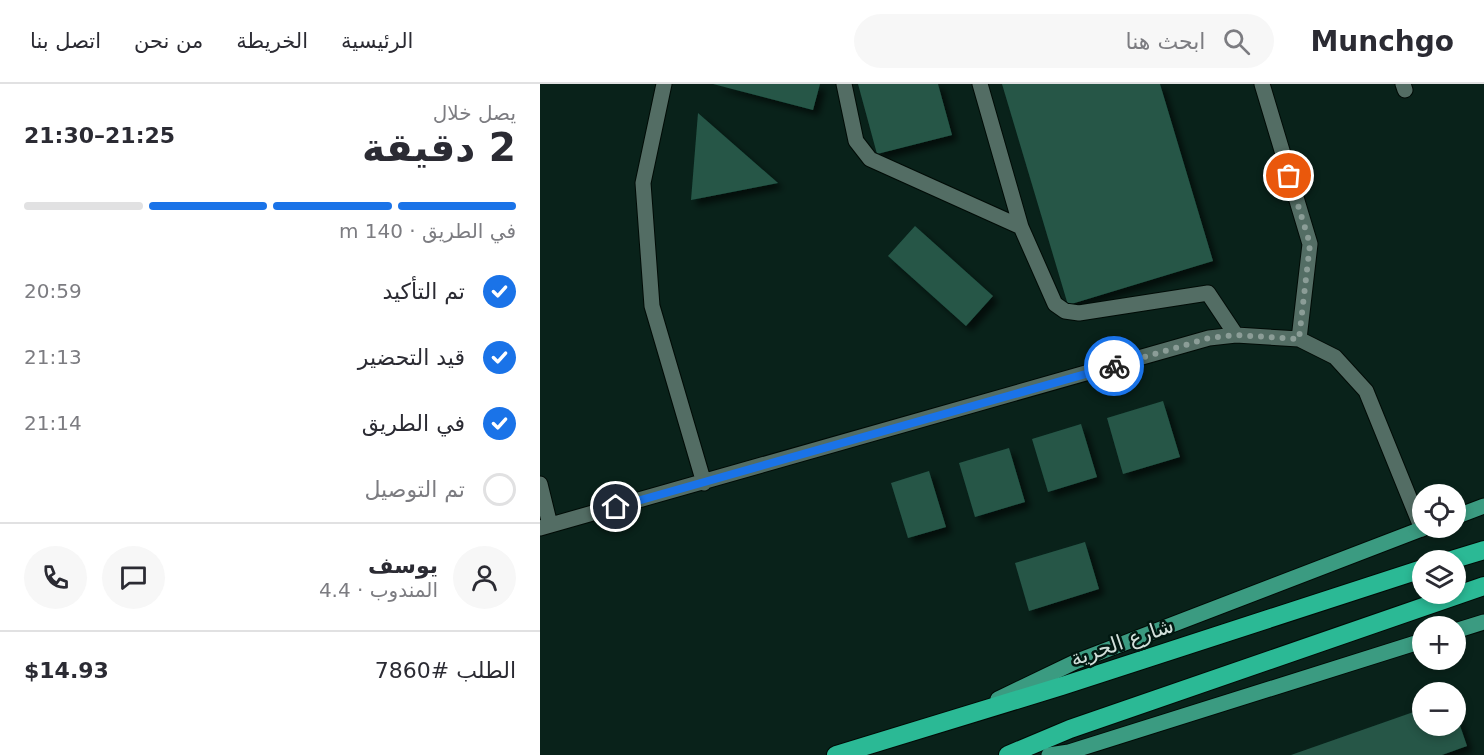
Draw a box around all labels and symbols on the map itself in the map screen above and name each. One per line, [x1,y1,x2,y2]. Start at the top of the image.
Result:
pin [1263,150,1314,201]
courier [1084,336,1144,396]
pin [590,481,641,532]
street label: شارع الحرية [1067,613,1177,671]

